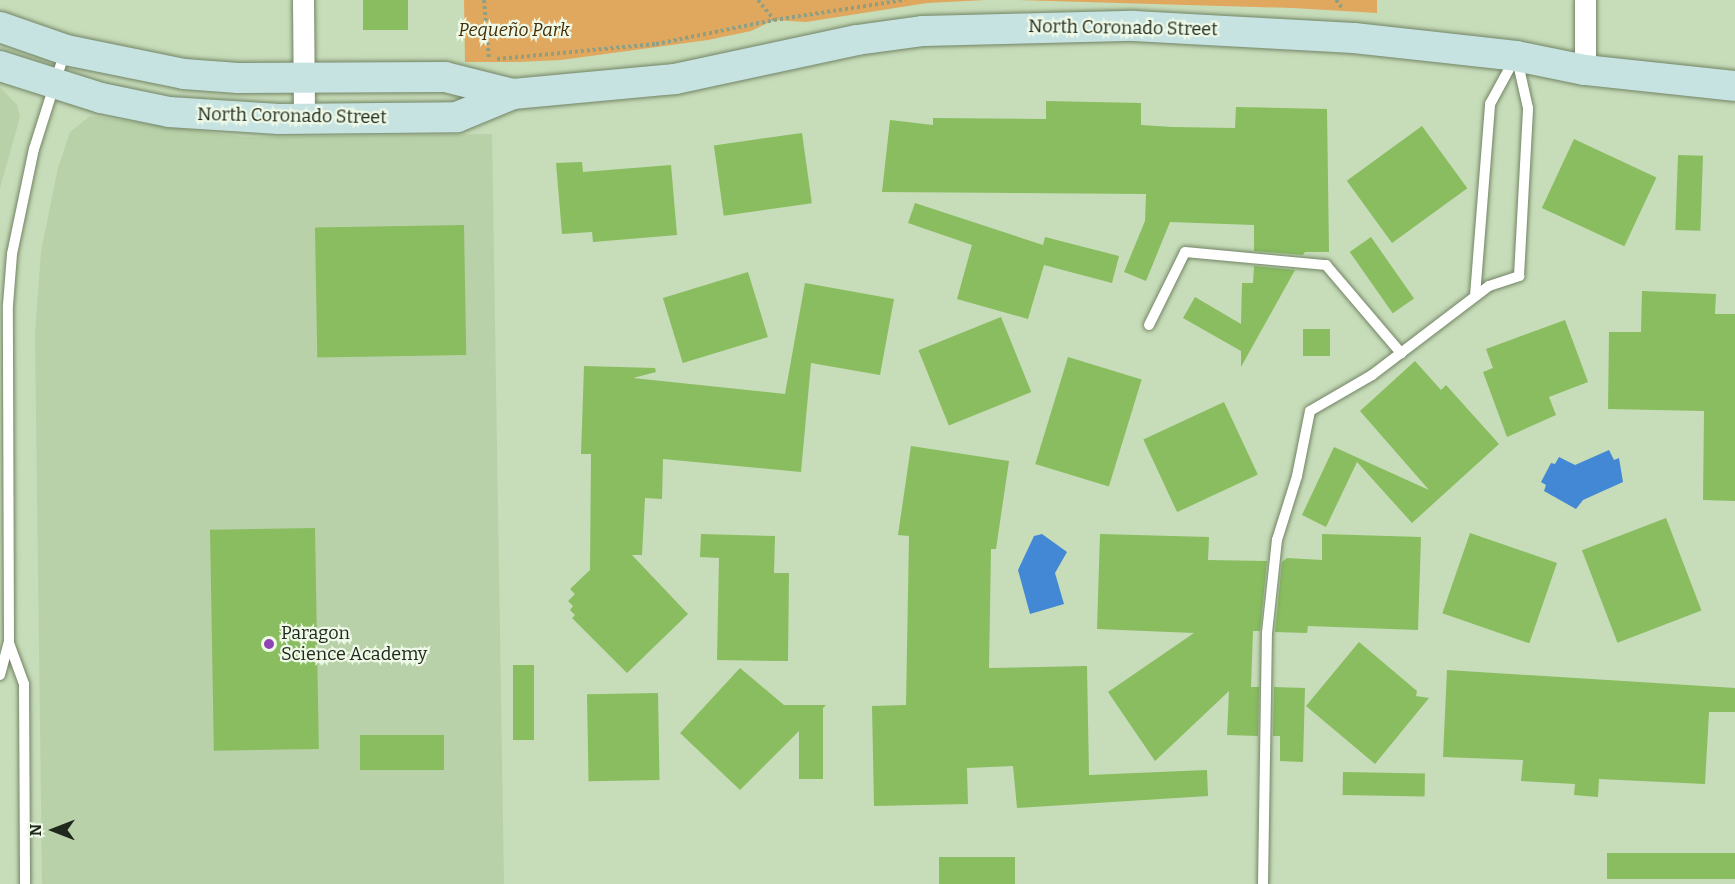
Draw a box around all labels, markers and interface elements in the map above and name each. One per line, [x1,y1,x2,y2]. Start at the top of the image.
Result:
street label: North Coronado Street [1028,16,1218,40]
park label: Pequeño Park [458,19,570,41]
street label: North Coronado Street [197,104,387,128]
place label: Paragon Science Academy [281,623,427,666]
marker: Paragon Science Academy [262,637,276,651]
north arrow [24,800,84,860]
text: N [26,824,45,836]

